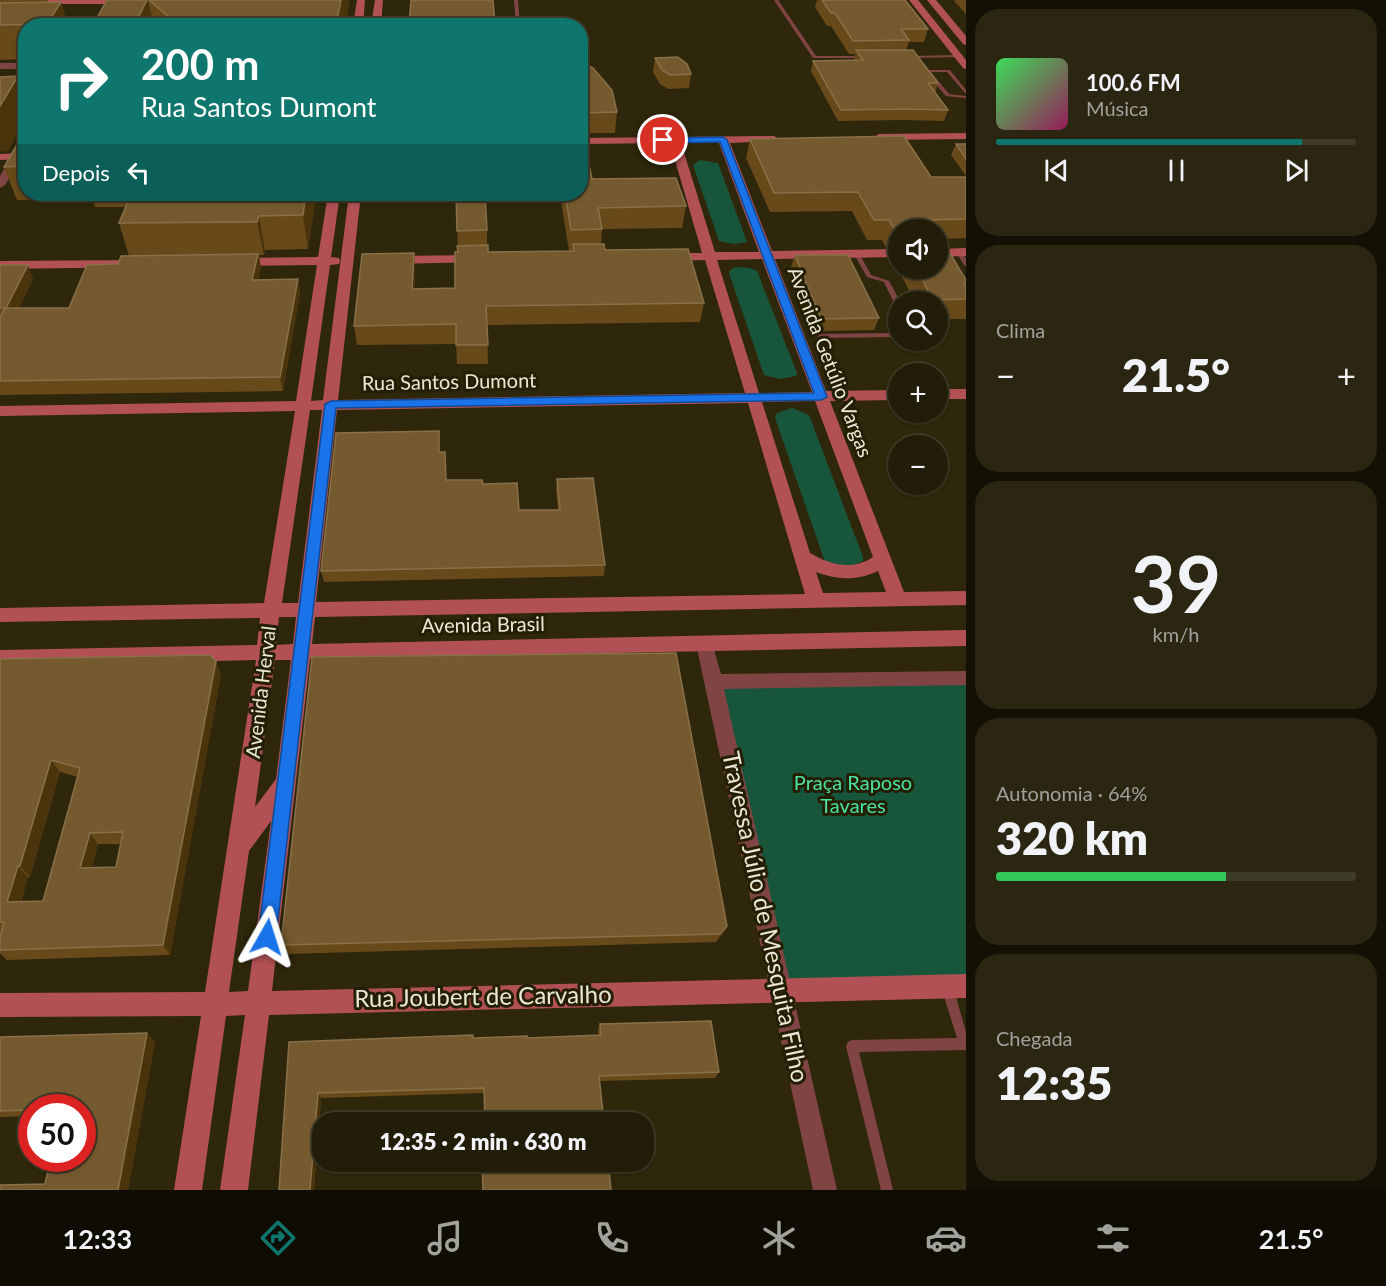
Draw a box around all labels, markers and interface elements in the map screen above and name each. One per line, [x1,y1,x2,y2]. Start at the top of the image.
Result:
text: 200 m [141,39,259,89]
icon: right [42,42,120,120]
text: 100.6 FM [1086,69,1181,96]
text: Rua Santos Dumont [141,90,376,123]
text: Música [1086,96,1149,120]
pin [637,114,688,165]
icon: arrive [646,123,679,156]
icon: previous [1040,154,1073,187]
icon: pause [1160,154,1193,187]
icon: next [1280,154,1313,187]
icon: left [122,156,155,189]
text: Depois [42,159,110,186]
map controls [888,219,948,495]
button: sound [888,219,948,279]
street label: Avenida Getúlio Vargas [784,263,878,460]
button: search [888,291,948,351]
text: Clima [996,318,1045,342]
text: 21.5° [1122,348,1230,402]
text: − [996,355,1015,395]
text: + [1337,355,1356,395]
button: + [888,363,948,423]
street label: Rua Santos Dumont [362,367,536,395]
button: − [888,435,948,495]
text: 39 [1131,536,1221,630]
street label: Avenida Brasil [421,611,545,637]
text: km/h [1153,622,1199,646]
street label: Avenida Herval [240,624,280,759]
street label: Travessa Júlio de Mesquita Filho [717,749,816,1085]
park label: Praça Raposo Tavares [794,770,912,817]
text: Autonomia · 64% [996,781,1147,805]
text: 320 km [996,811,1148,865]
position arrow [235,905,299,969]
street label: Rua Joubert de Carvalho [354,979,612,1012]
text: Chegada [996,1026,1073,1050]
text: 12:35 [996,1056,1112,1110]
speed limit sign: 50 [18,1094,96,1172]
text: 12:35 · 2 min · 630 m [380,1128,586,1155]
icon: directions [257,1217,299,1259]
icon: music [424,1217,466,1259]
icon: phone [591,1217,633,1259]
icon: climate [758,1217,800,1259]
icon: car [925,1217,967,1259]
icon: filters [1092,1217,1134,1259]
text: 12:33 [62,1222,132,1255]
text: 21.5° [1259,1222,1323,1255]

